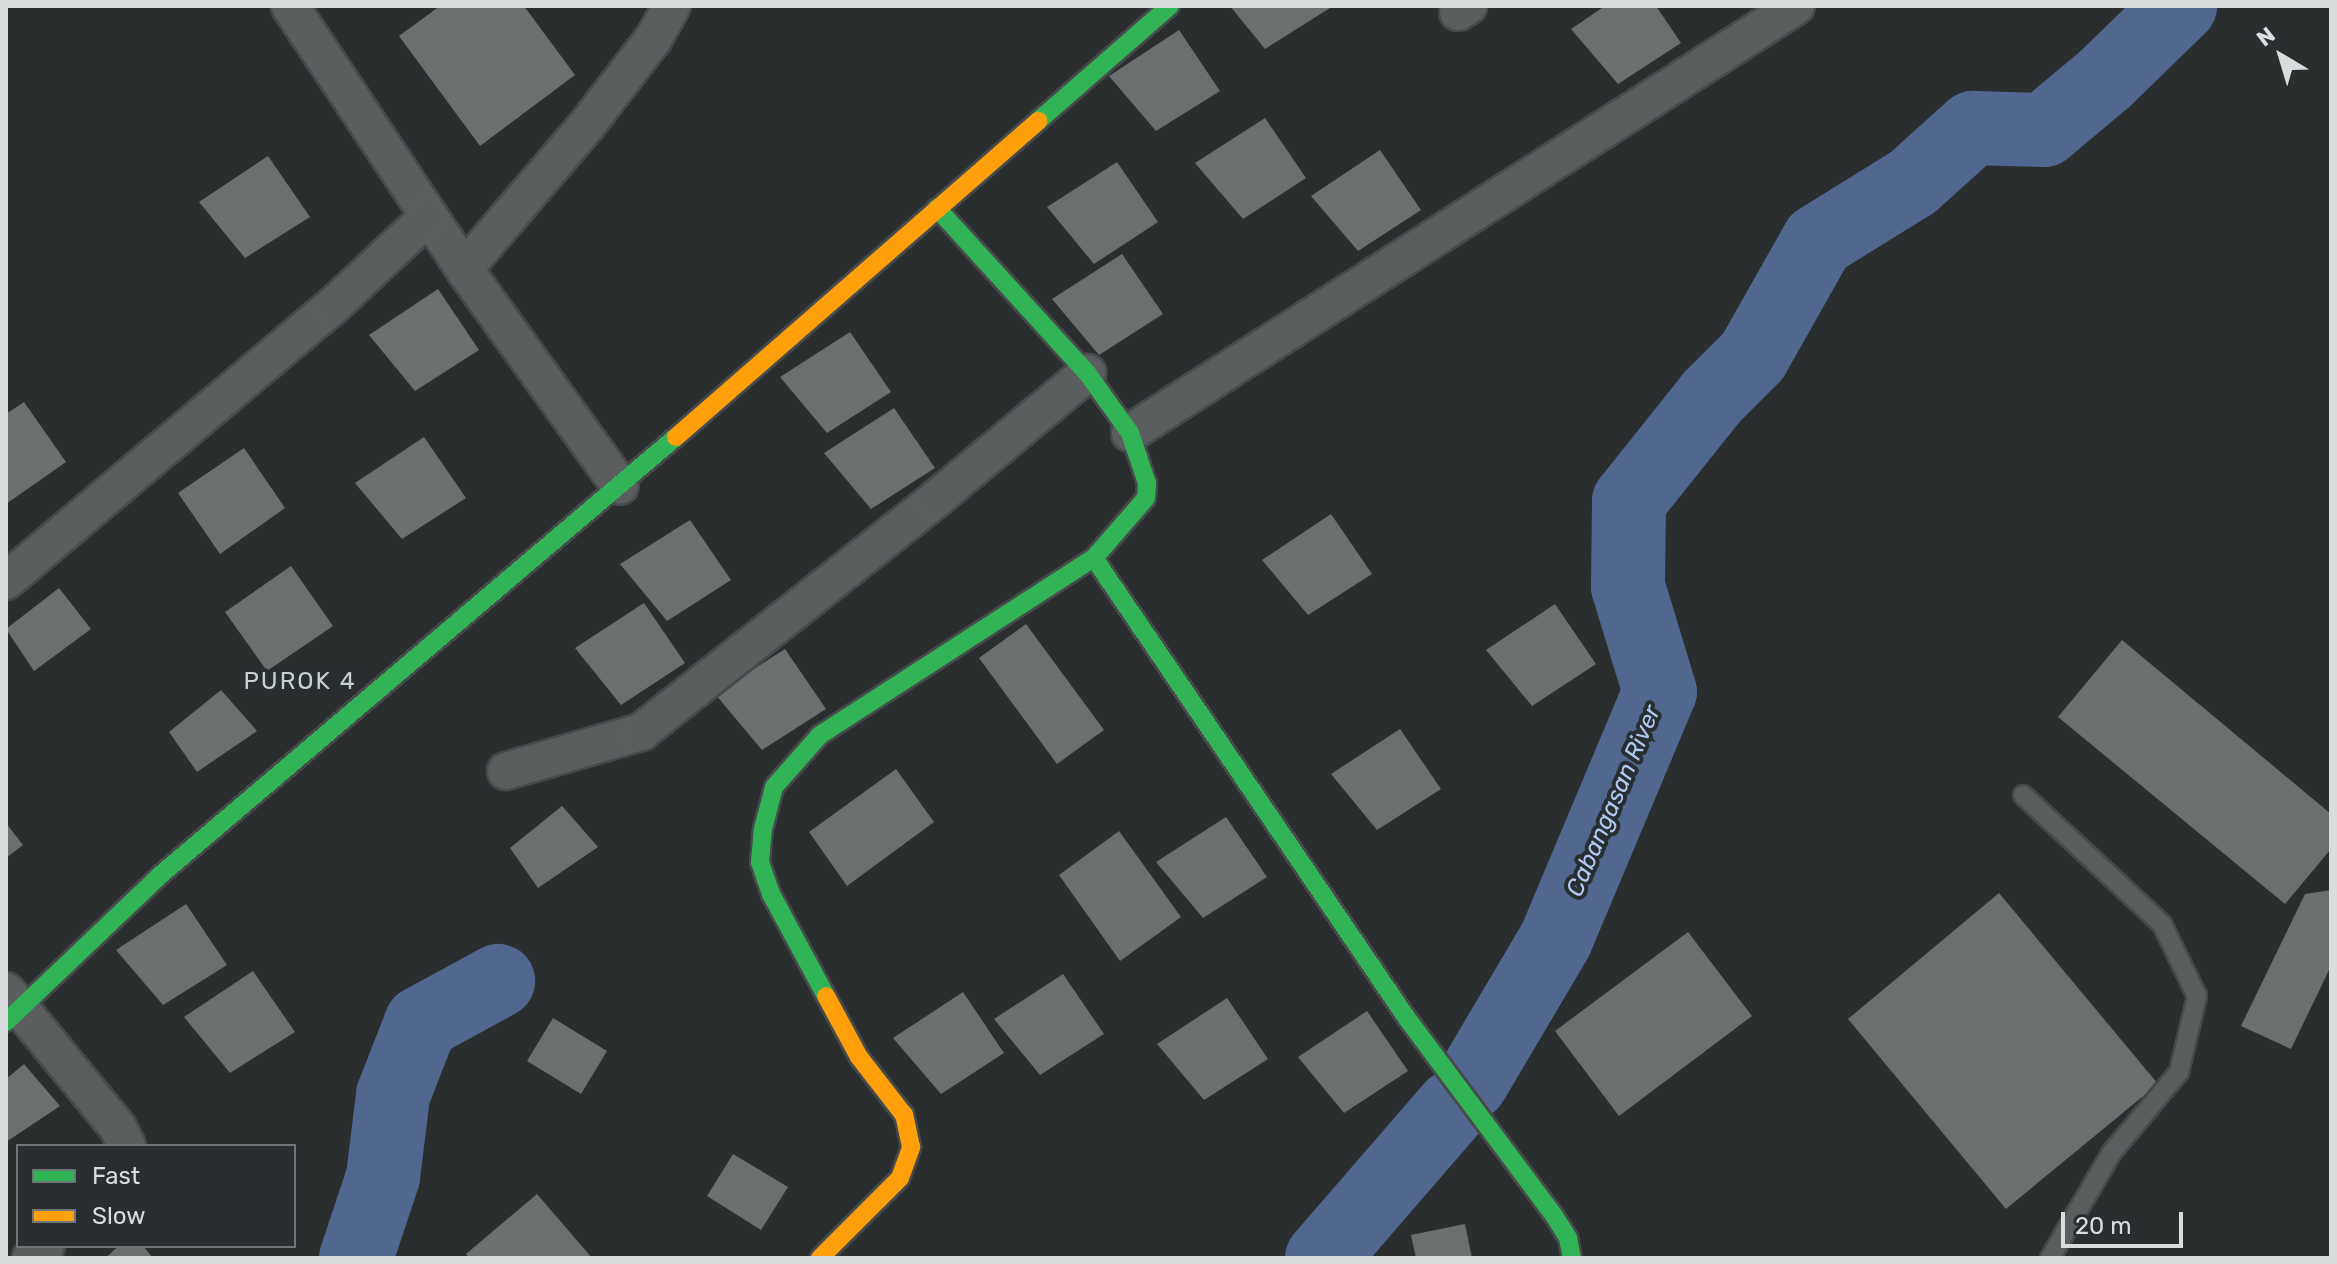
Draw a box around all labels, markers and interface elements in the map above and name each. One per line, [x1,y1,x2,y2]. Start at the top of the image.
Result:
north arrow [2241,16,2321,96]
text: N [2251,21,2280,52]
district label: PUROK 4 [243,668,357,696]
water label: Cabangasan River [1561,701,1667,901]
legend [16,1144,296,1248]
text: Fast [92,1162,140,1190]
scale bar [2065,1196,2187,1246]
text: Slow [92,1202,145,1230]
text: 20 m [2075,1212,2132,1240]

